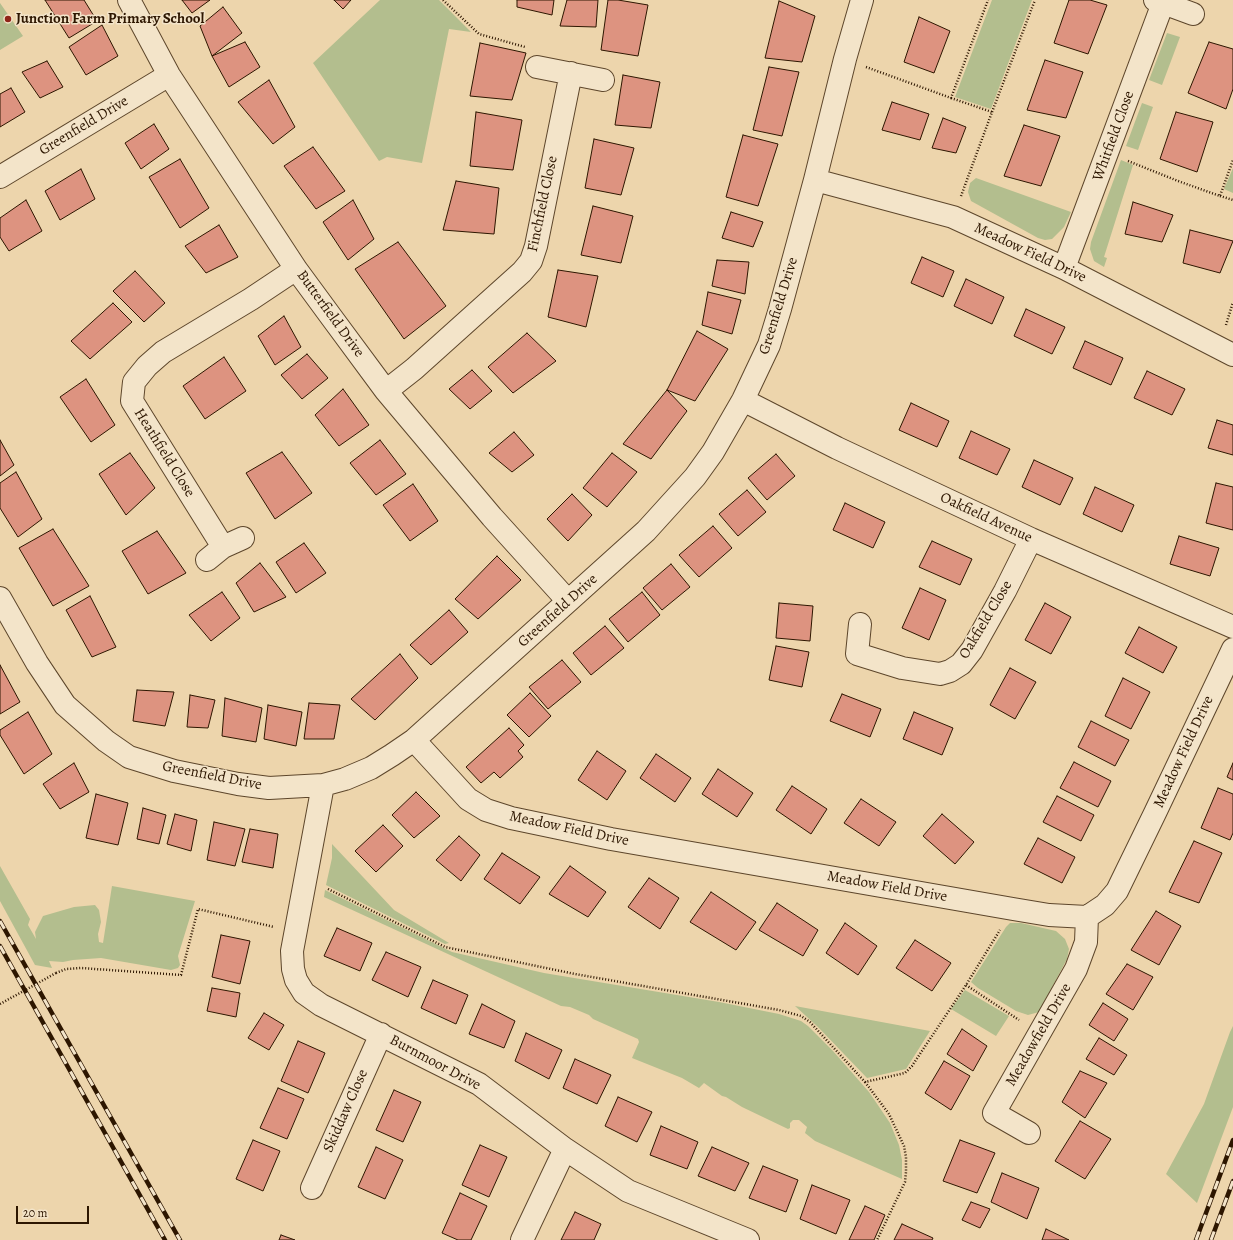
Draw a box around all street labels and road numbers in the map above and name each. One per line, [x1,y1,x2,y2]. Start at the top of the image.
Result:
street label: Whitfield Close [1089,89,1139,183]
street label: Greenfield Drive [36,92,132,160]
street label: Finchfield Close [524,154,562,254]
street label: Meadow Field Drive [971,219,1089,287]
street label: Greenfield Drive [756,255,802,357]
street label: Butterfield Drive [292,267,368,361]
street label: Heathfield Close [130,405,198,501]
street label: Oakfield Avenue [937,489,1035,547]
street label: Greenfield Drive [515,571,601,651]
street label: Oakfield Close [956,578,1016,662]
street label: Meadow Field Drive [1150,693,1218,811]
street label: Greenfield Drive [161,758,263,794]
street label: Meadow Field Drive [508,808,630,850]
street label: Meadow Field Drive [826,868,948,906]
street label: Meadowfield Drive [1002,980,1076,1090]
street label: Burnmoor Drive [386,1031,484,1095]
street label: Skiddaw Close [320,1067,372,1155]

